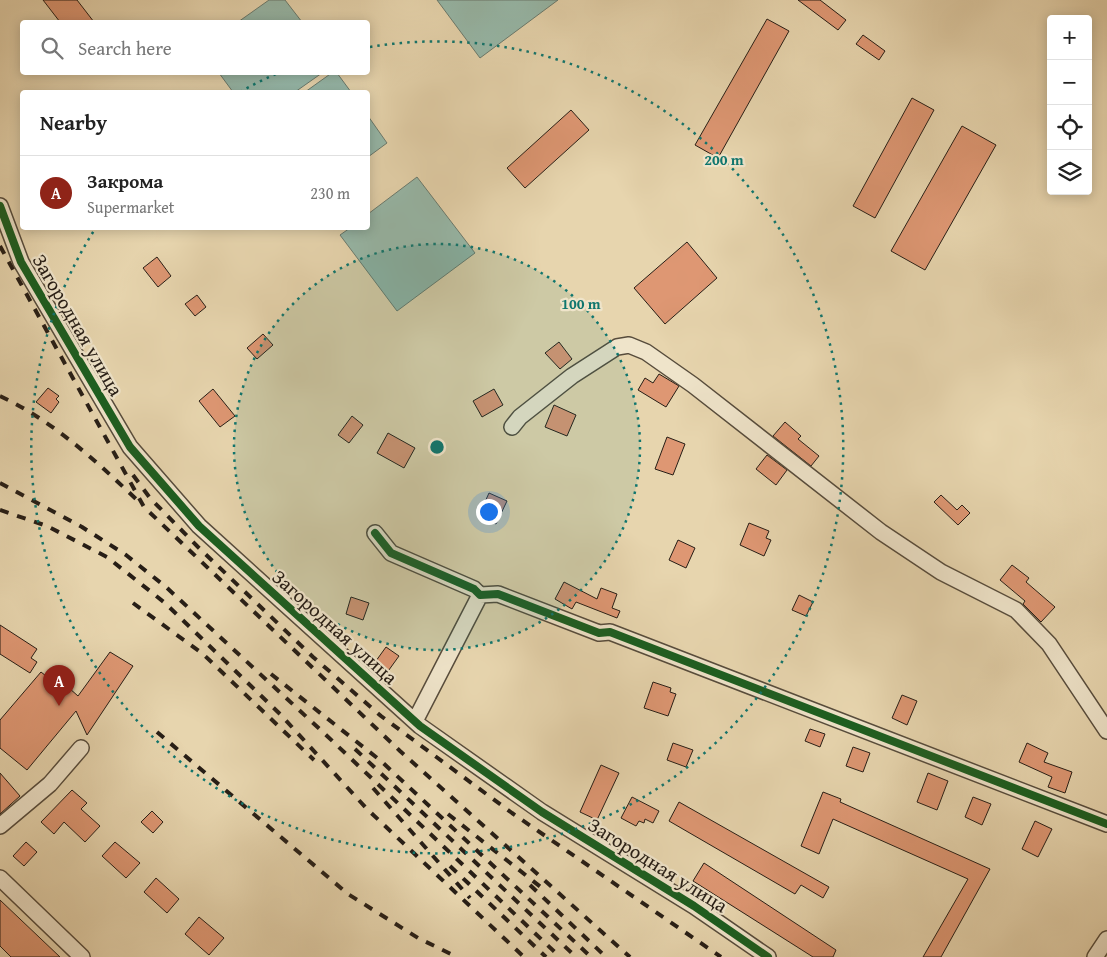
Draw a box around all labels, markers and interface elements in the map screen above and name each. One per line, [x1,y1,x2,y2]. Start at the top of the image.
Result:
map controls [1047,15,1092,195]
button: + [1047,15,1092,60]
search box [20,20,370,75]
icon: search [38,34,66,62]
text: Search here [78,34,172,62]
button: − [1047,60,1092,105]
button: locate [1047,105,1092,150]
text: Nearby [40,107,107,138]
text: 200 m [704,149,744,170]
button: layers [1047,150,1092,195]
text: Закрома [87,167,163,195]
text: A [51,181,61,205]
text: 230 m [310,181,350,205]
text: Supermarket [87,195,174,219]
street label: Загородная улица [26,248,131,402]
text: 100 m [561,293,601,314]
centre of rings [428,438,446,456]
your location [476,499,502,525]
street label: Загородная улица [266,562,405,691]
pin: A [43,665,75,706]
street label: Загородная улица [583,810,734,920]

